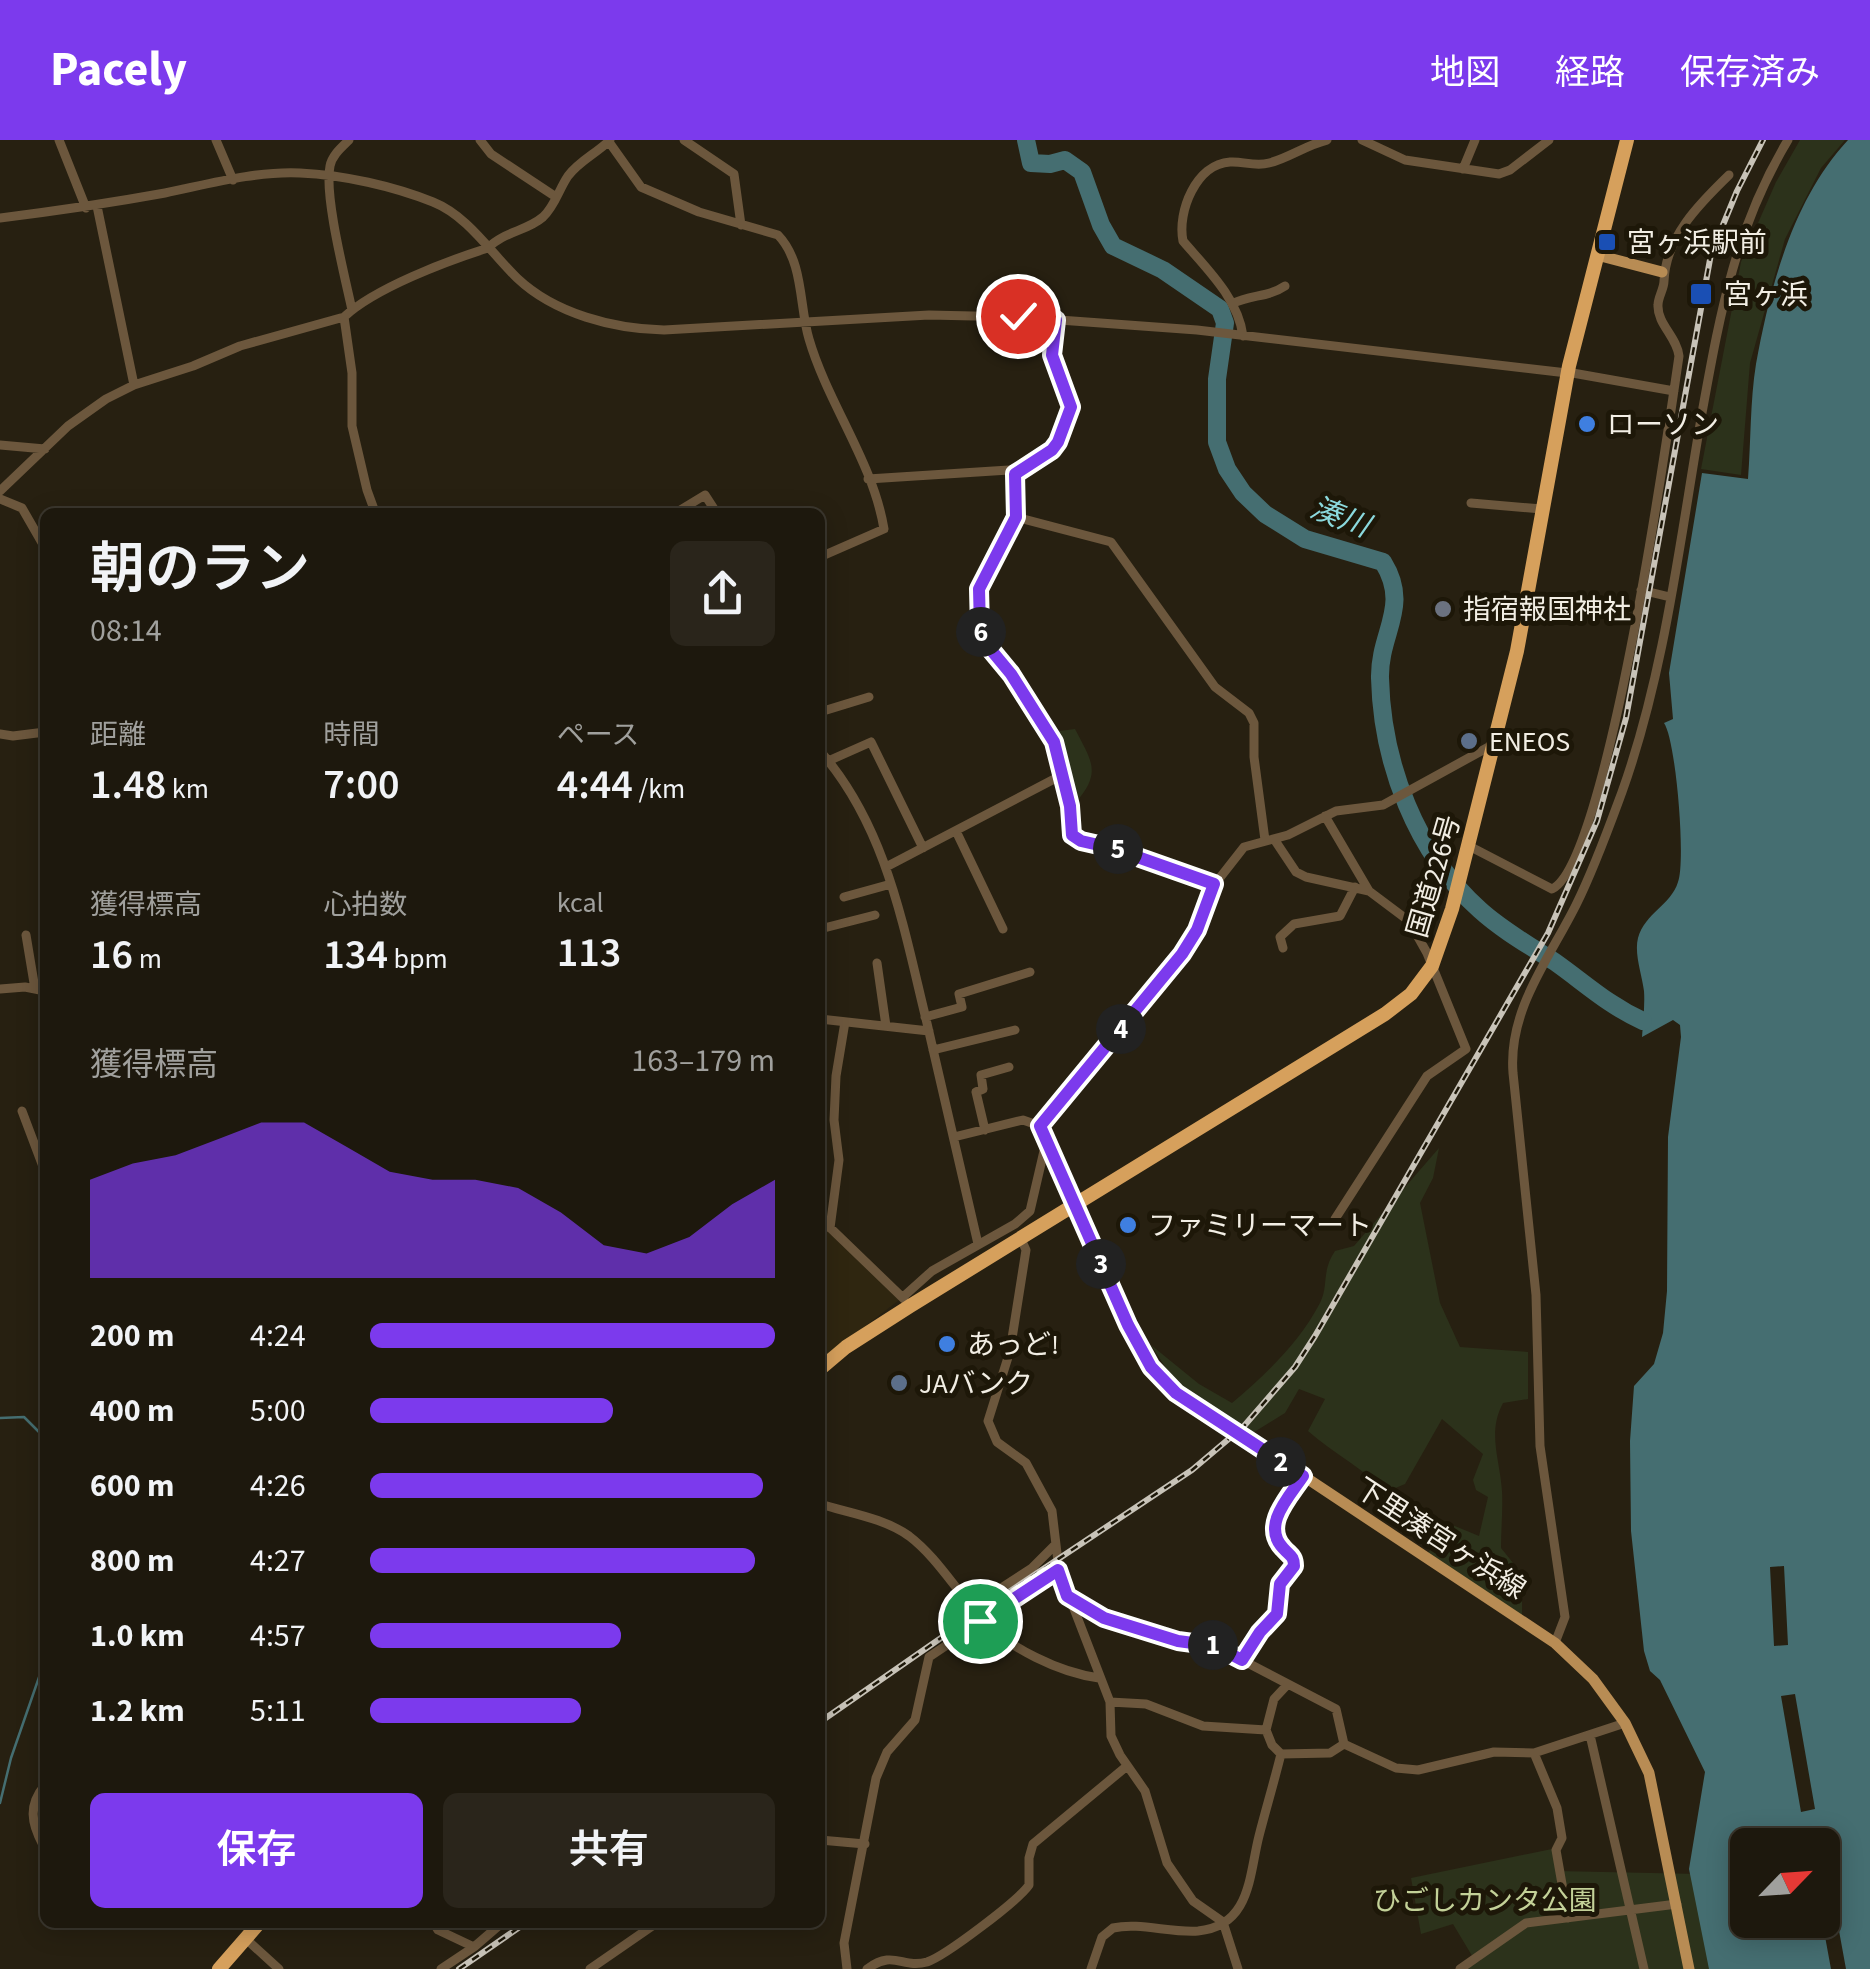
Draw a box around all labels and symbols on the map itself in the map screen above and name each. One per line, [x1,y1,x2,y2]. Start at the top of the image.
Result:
place label: 宮ヶ浜駅前 [1627,223,1767,263]
marker: 宮ヶ浜駅前 [1596,231,1618,253]
pin [976,274,1061,359]
place label: 宮ヶ浜 [1724,275,1808,315]
marker: 宮ヶ浜 [1688,281,1714,307]
place label: ローソン [1607,405,1719,445]
marker: ローソン [1576,413,1598,435]
water label: 湊川 [1304,487,1378,549]
place label: 指宿報国神社 [1463,590,1631,630]
marker: 指宿報国神社 [1432,598,1454,620]
pin: 6 [956,607,1006,657]
place label: ENEOS [1489,722,1570,762]
marker: ENEOS [1458,730,1480,752]
street label: 国道226号 [1397,810,1471,942]
pin: 5 [1093,824,1143,874]
pin: 4 [1096,1004,1146,1054]
place label: ファミリーマート [1148,1206,1372,1246]
marker: ファミリーマート [1117,1214,1139,1236]
pin: 3 [1076,1239,1126,1289]
place label: あっど! [967,1325,1059,1365]
marker: あっど! [936,1333,958,1355]
place label: JAバンク [919,1364,1033,1404]
marker: JAバンク [888,1372,910,1394]
pin: 2 [1256,1437,1306,1487]
street label: 下里湊宮ヶ浜線 [1347,1469,1534,1609]
pin [938,1579,1023,1664]
pin: 1 [1188,1620,1238,1670]
north arrow [1730,1828,1840,1938]
park label: ひごしカンタ公園 [1373,1881,1597,1921]

